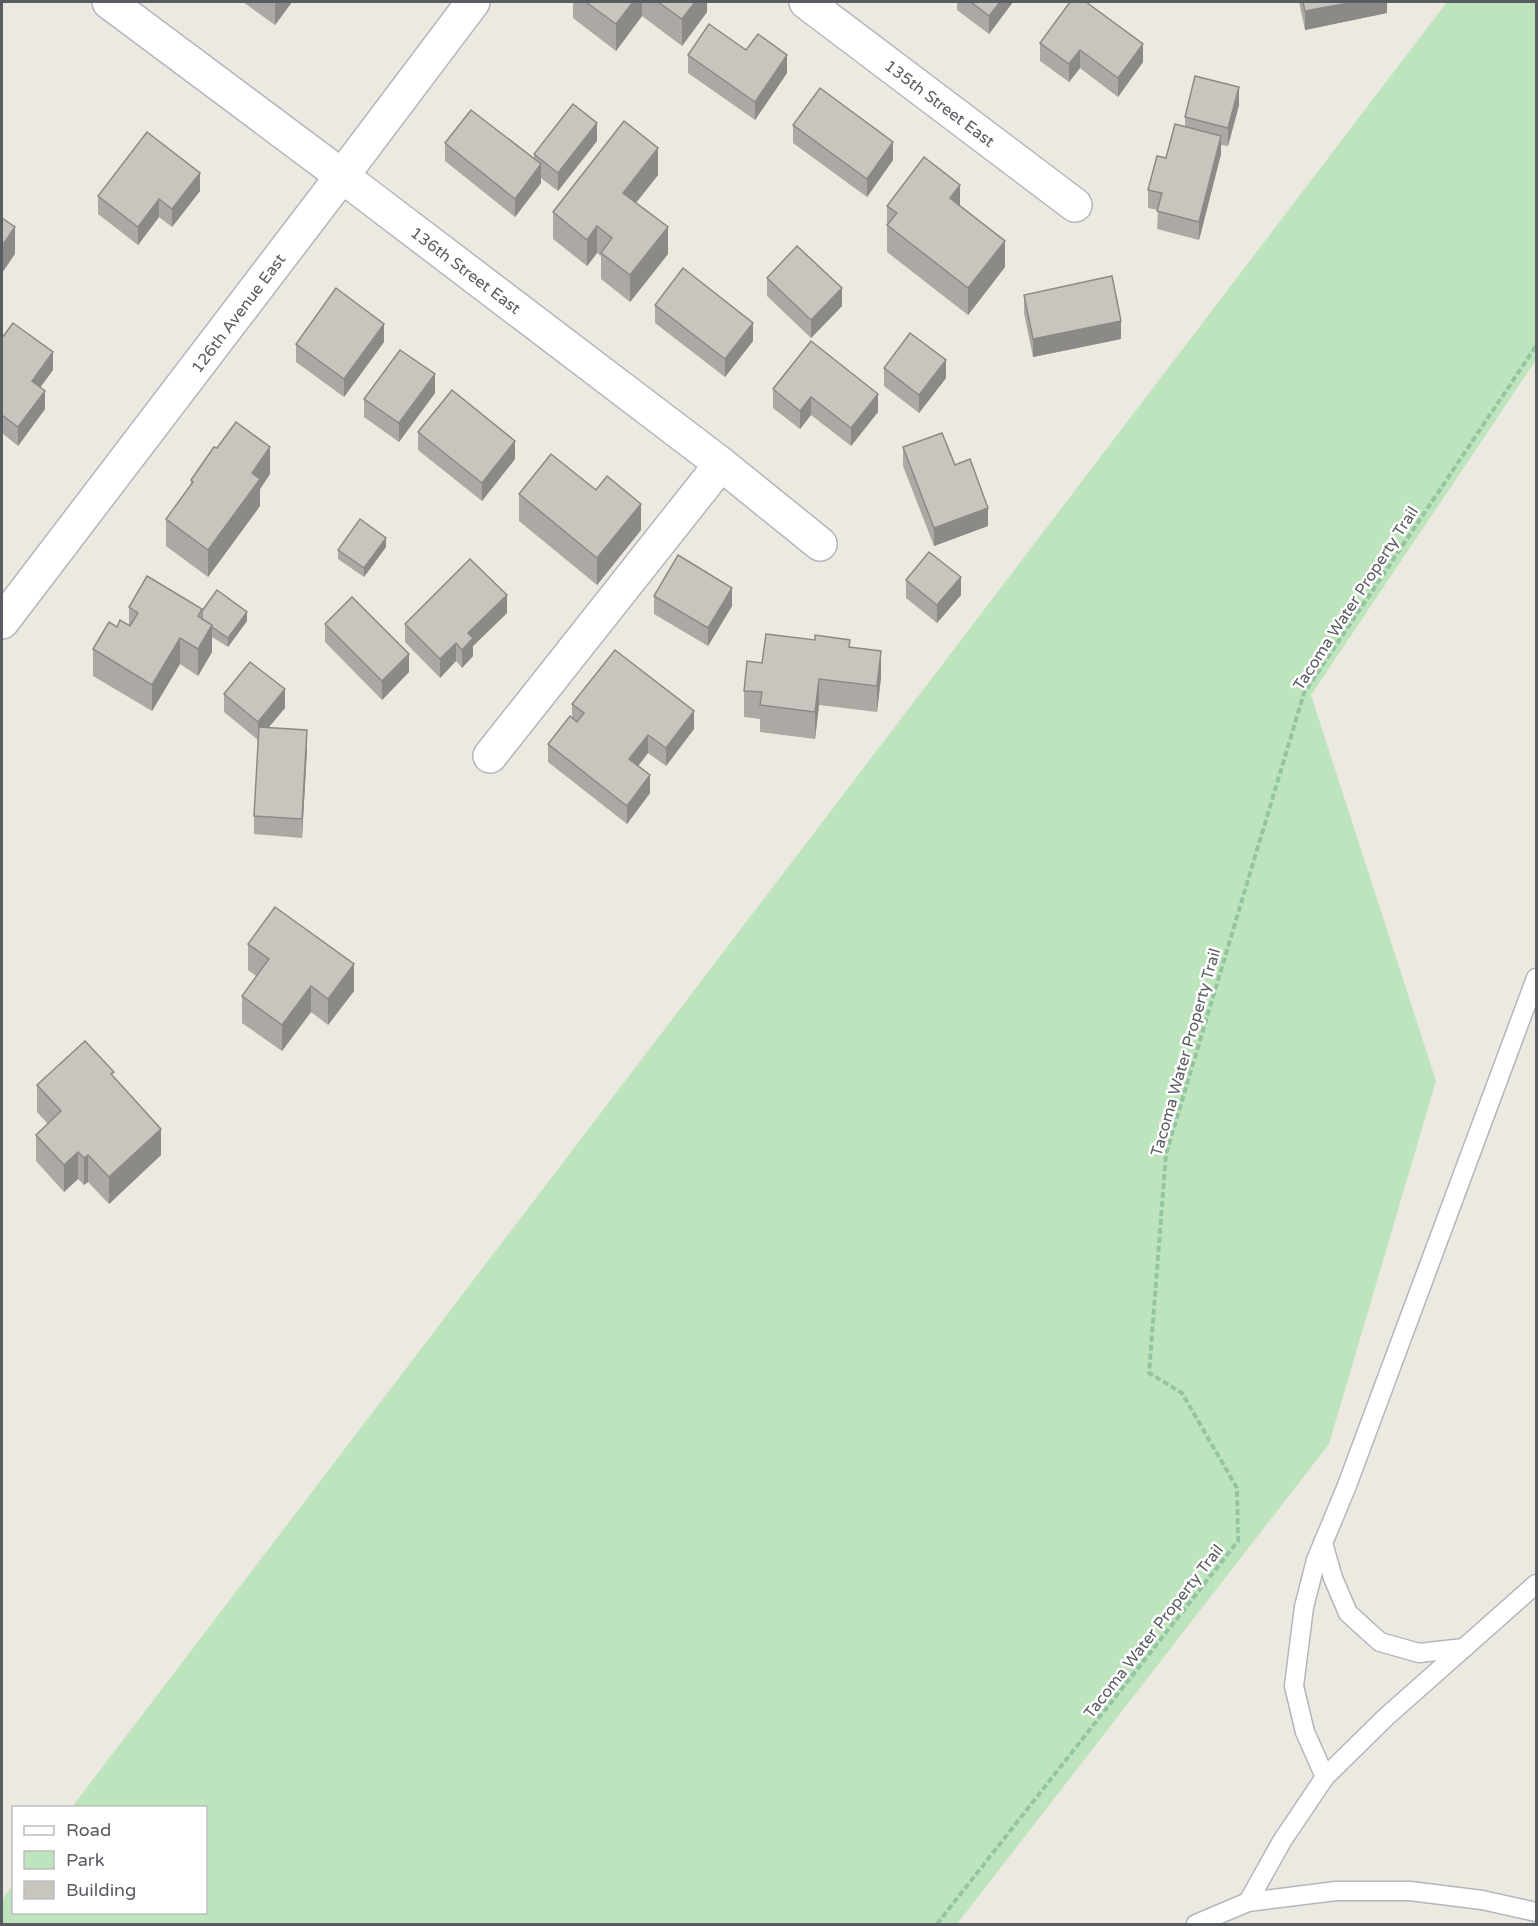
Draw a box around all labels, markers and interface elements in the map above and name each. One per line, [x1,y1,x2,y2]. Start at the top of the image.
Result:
street label: 135th Street East [880,56,998,152]
street label: 136th Street East [406,223,524,319]
street label: 126th Avenue East [187,250,290,377]
street label: Tacoma Water Property Trail [1289,503,1423,694]
street label: Tacoma Water Property Trail [1147,946,1225,1159]
street label: Tacoma Water Property Trail [1080,1541,1228,1723]
legend [12,1806,207,1914]
text: Road [66,1819,111,1841]
text: Park [66,1849,105,1871]
text: Building [66,1879,136,1901]

